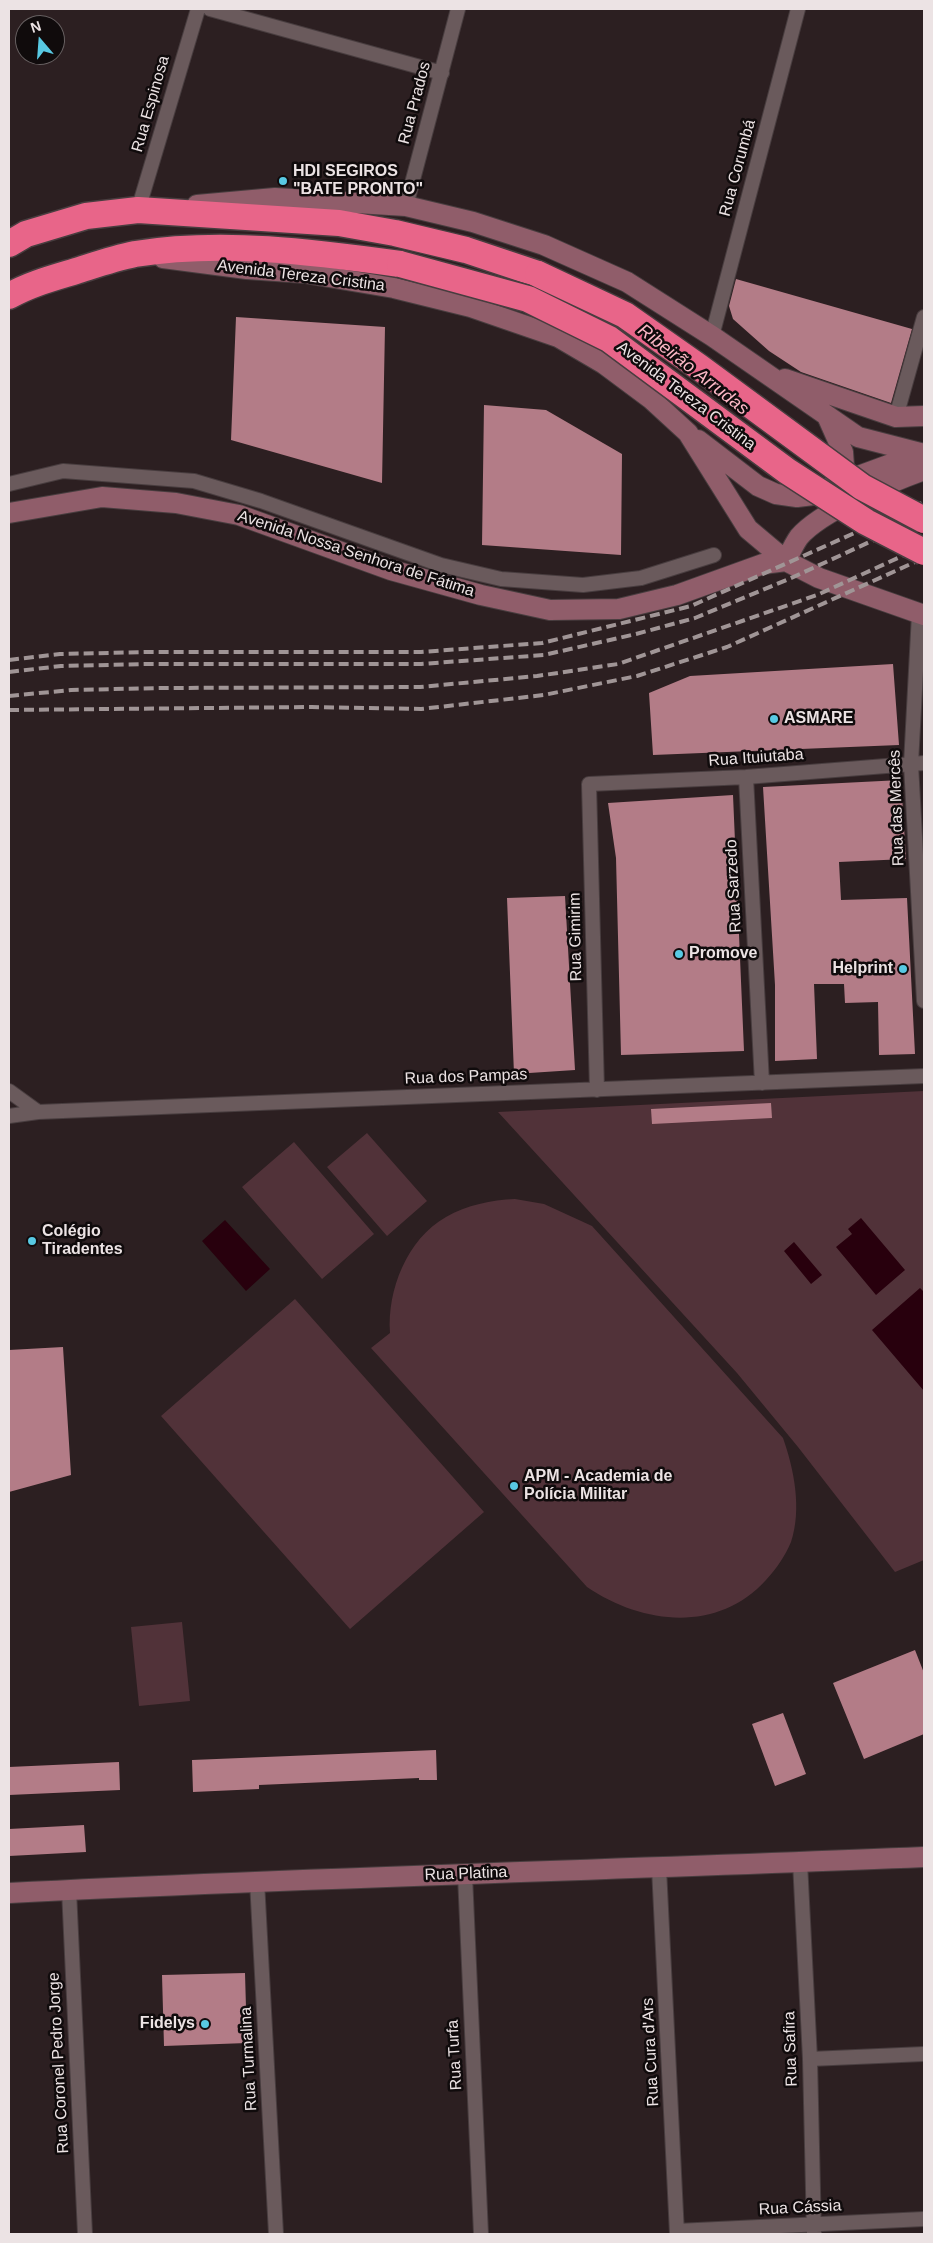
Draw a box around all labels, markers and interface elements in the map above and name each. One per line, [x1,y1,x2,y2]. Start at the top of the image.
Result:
north arrow [15,15,65,65]
text: N [28,18,43,36]
street label: Rua Espinosa [128,53,174,155]
street label: Rua Prados [395,60,435,146]
street label: Rua Corumbá [716,117,760,219]
place label: HDI SEGIROS "BATE PRONTO" [293,162,423,200]
marker: HDI SEGIROS "BATE PRONTO" [277,175,289,187]
street label: Avenida Tereza Cristina [216,256,386,296]
water label: Ribeirão Arrudas [633,320,753,420]
street label: Avenida Tereza Cristina [613,338,759,454]
street label: Avenida Nossa Senhora de Fátima [235,507,477,601]
place label: ASMARE [784,709,853,729]
marker: ASMARE [768,713,780,725]
street label: Rua Ituiutaba [708,745,804,771]
street label: Rua das Mercês [885,749,909,867]
street label: Rua Sarzedo [722,839,746,933]
street label: Rua Gimirim [566,892,586,982]
place label: Promove [689,944,757,964]
marker: Promove [673,948,685,960]
place label: Helprint [833,959,893,979]
marker: Helprint [897,963,909,975]
street label: Rua dos Pampas [404,1065,528,1089]
place label: Colégio Tiradentes [42,1222,123,1260]
marker: Colégio Tiradentes [26,1235,38,1247]
place label: APM - Academia de Polícia Militar [524,1467,672,1505]
marker: APM - Academia de Polícia Militar [508,1480,520,1492]
street label: Rua Platina [424,1863,508,1885]
street label: Rua Coronel Pedro Jorge [45,1972,73,2154]
street label: Rua Cura d'Ars [639,1997,663,2107]
street label: Rua Turmalina [237,2006,261,2112]
street label: Rua Safira [780,2011,802,2087]
place label: Fidelys [140,2014,195,2034]
marker: Fidelys [199,2018,211,2030]
street label: Rua Turfa [444,2019,466,2091]
street label: Rua Cássia [758,2196,842,2220]

